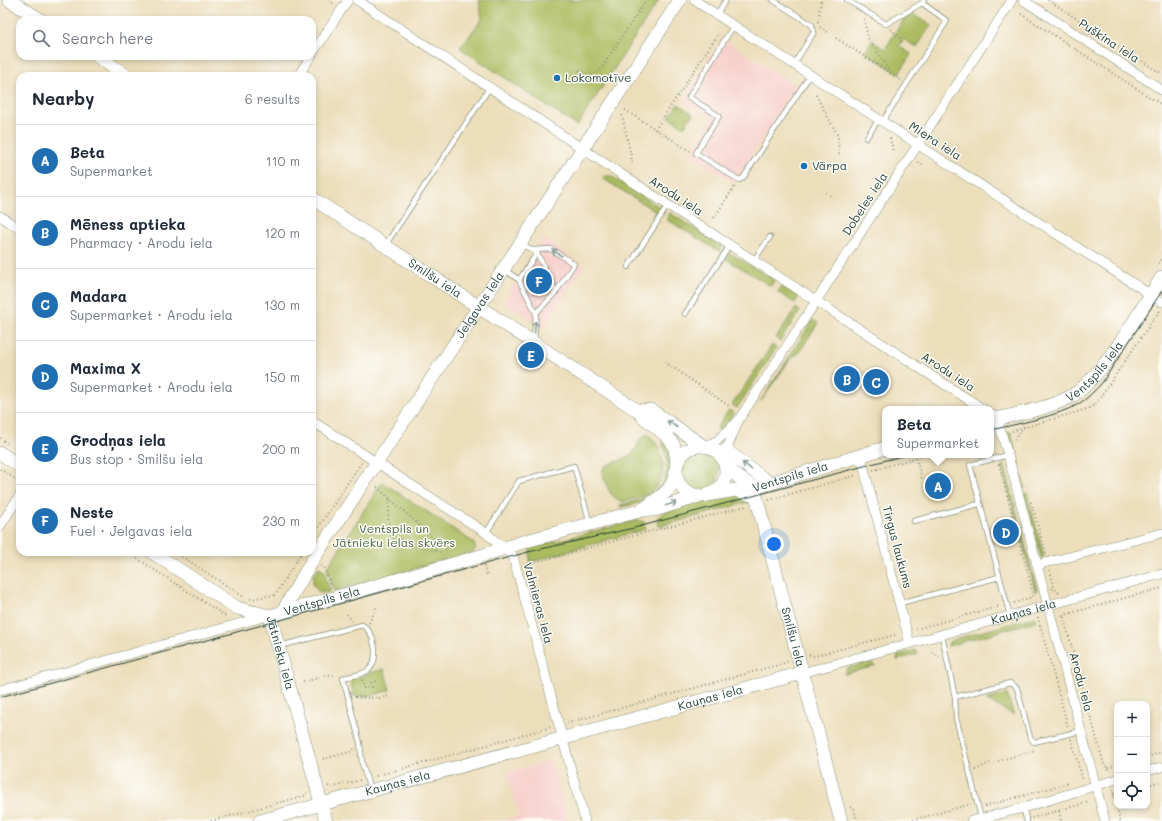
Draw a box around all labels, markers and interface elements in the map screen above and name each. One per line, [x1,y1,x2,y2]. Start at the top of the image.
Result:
street label: Puškina iela [1076,15,1143,66]
search box [16,16,316,60]
icon: search [30,27,52,49]
text: Search here [62,28,153,48]
place label: Lokomotīve [565,69,631,85]
marker: Lokomotīve [552,73,562,83]
text: Nearby [32,87,94,109]
text: 6 results [245,90,300,107]
street label: Miera iela [906,117,965,163]
text: Beta [70,142,105,162]
text: A [40,152,50,169]
text: 110 m [266,152,300,169]
place label: Vārpa [812,157,847,173]
marker: Vārpa [799,161,809,171]
text: Supermarket [70,162,153,179]
street label: Dobeles iela [838,169,891,238]
street label: Arodu iela [647,172,707,218]
text: Mēness aptieka [70,214,186,234]
text: B [41,224,49,241]
text: 120 m [264,224,300,241]
text: Pharmacy · Arodu iela [70,234,213,251]
one-way arrow [552,249,563,257]
street label: Smilšu iela [406,254,465,301]
pin: F [526,266,552,296]
street label: Jelgavas iela [451,268,507,341]
text: Madara [70,286,127,306]
text: C [40,296,50,313]
text: 130 m [264,296,300,313]
text: Supermarket · Arodu iela [70,306,233,323]
one-way arrow [531,321,538,334]
street label: Ventspils iela [1063,337,1126,405]
pin: E [518,340,544,370]
street label: Arodu iela [919,348,979,394]
text: Maxima X [70,358,141,378]
pin: B [834,364,860,394]
pin: C [863,367,889,397]
text: D [40,368,50,385]
text: 150 m [264,368,300,385]
text: Supermarket · Arodu iela [70,378,233,395]
popup [882,406,994,458]
text: Beta [897,414,932,434]
one-way arrow [667,420,678,428]
text: Grodņas iela [70,430,166,450]
text: Supermarket [897,434,979,451]
text: E [41,440,49,457]
text: 200 m [262,440,300,457]
text: Bus stop · Smilšu iela [70,450,203,467]
street label: Ventspils iela [750,457,830,495]
one-way arrow [742,462,753,471]
pin: A [925,471,951,501]
one-way arrow [665,500,678,507]
text: Neste [70,502,114,522]
street label: Tirgus laukums [879,504,917,590]
text: F [41,512,49,529]
text: 230 m [263,512,300,529]
pin: D [993,517,1019,547]
park label: Ventspils un Jātnieku ielas skvērs [333,520,455,550]
text: Fuel · Jelgavas iela [70,522,193,539]
your location [764,534,784,554]
street label: Valmieras iela [520,560,558,645]
street label: Ventspils iela [282,582,362,619]
street label: Kauņas iela [989,594,1058,628]
street label: Smilšu iela [778,605,809,668]
street label: Jātnieku iela [263,614,299,691]
street label: Arodu iela [1066,650,1098,713]
street label: Kauņas iela [676,681,745,714]
map controls [1114,701,1150,809]
button: + [1114,701,1150,737]
button: − [1114,737,1150,773]
street label: Kauņas iela [363,766,432,799]
button: locate [1114,773,1150,809]

